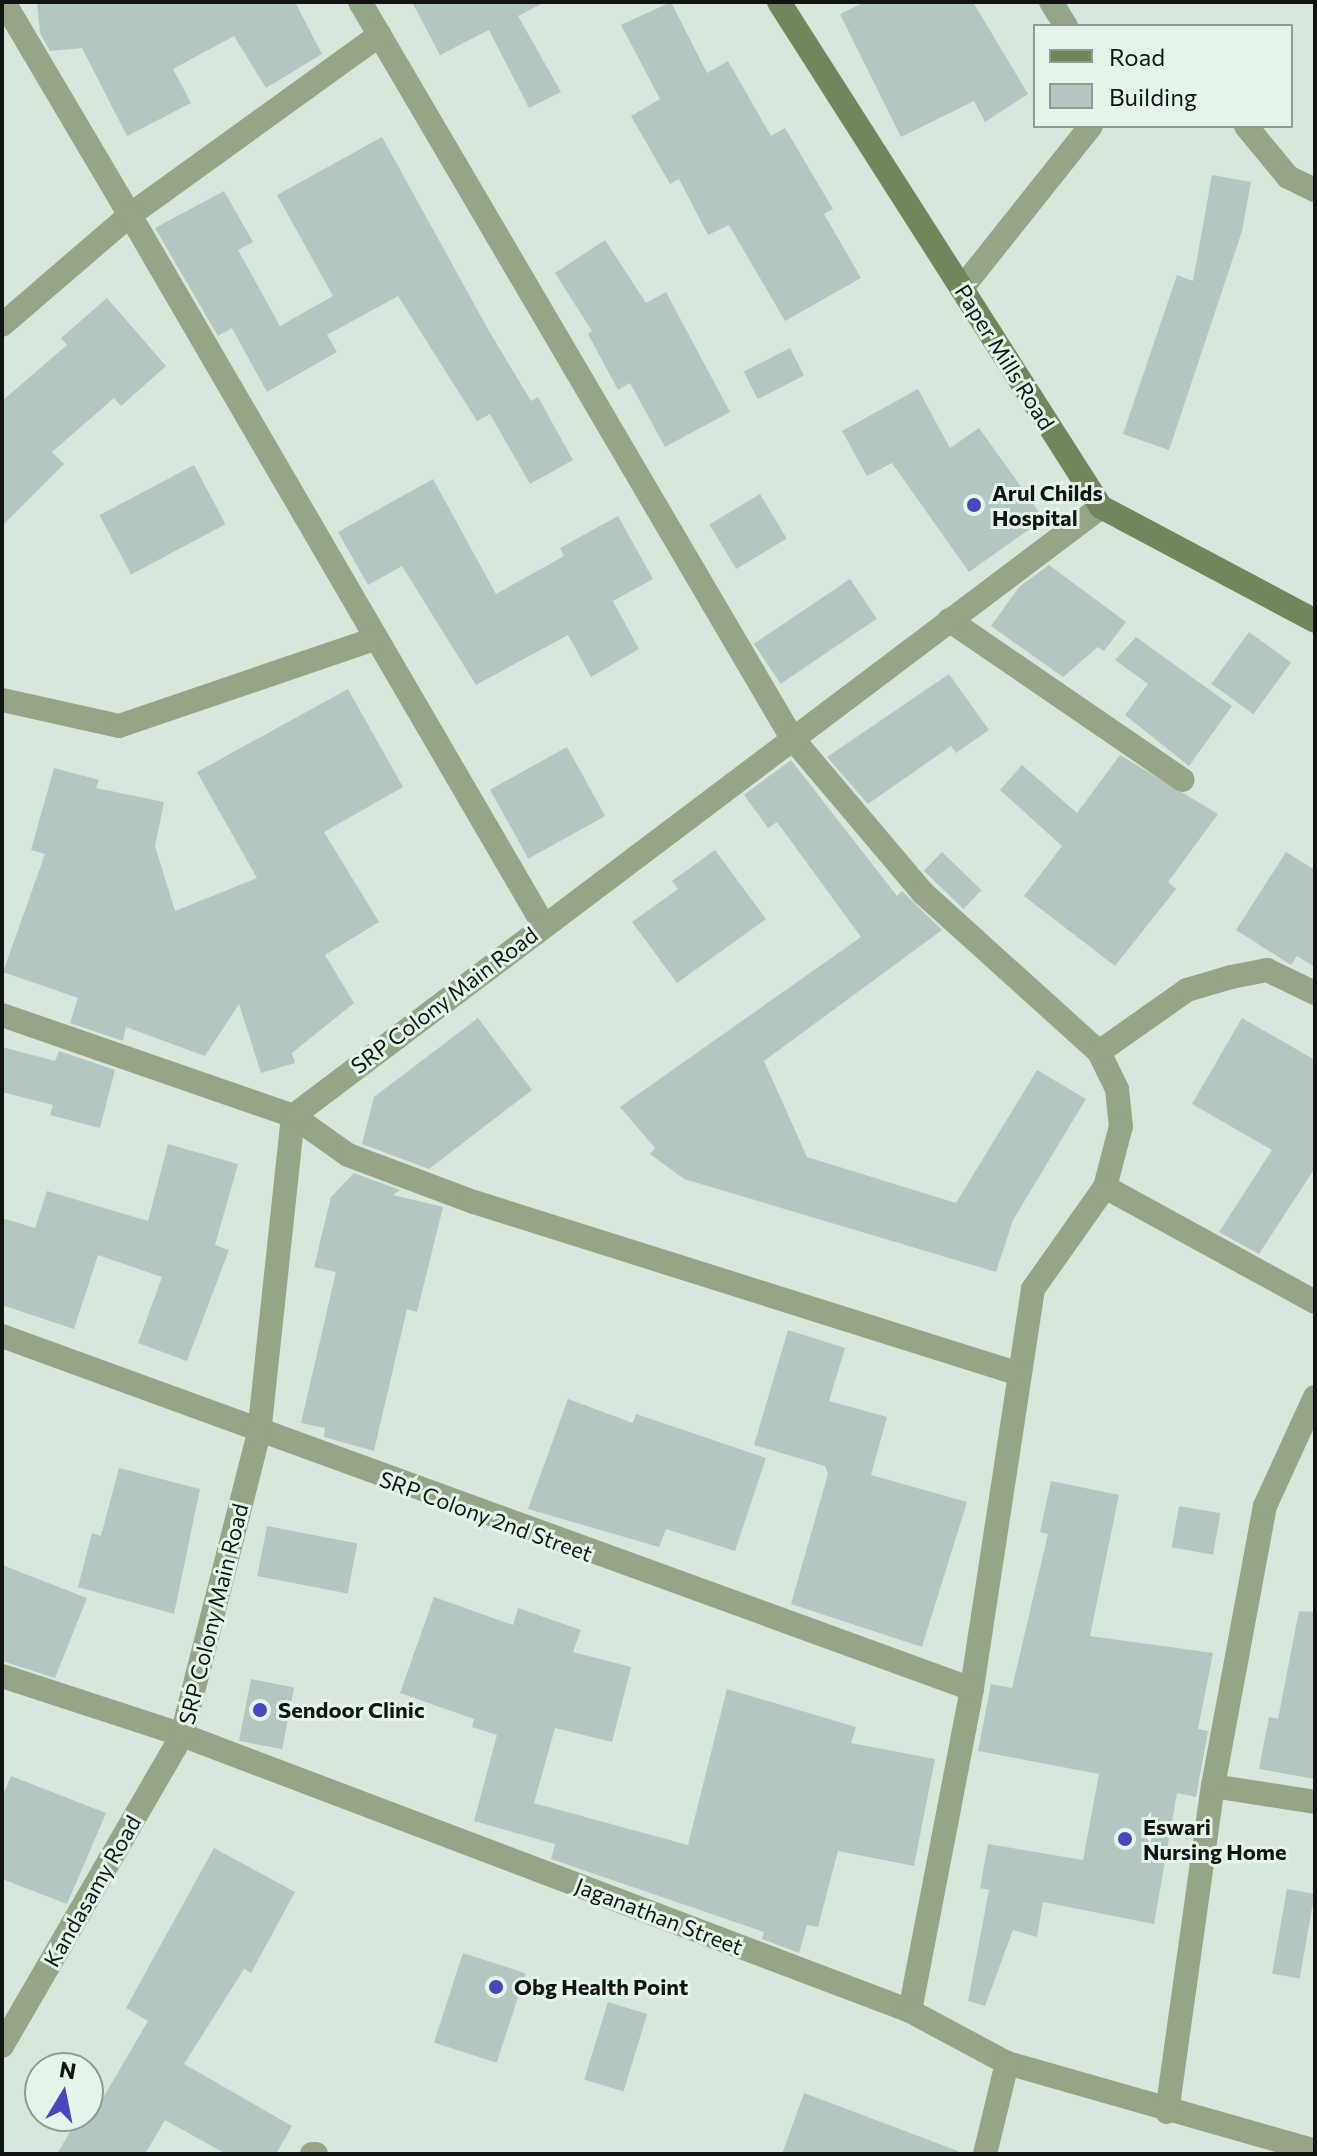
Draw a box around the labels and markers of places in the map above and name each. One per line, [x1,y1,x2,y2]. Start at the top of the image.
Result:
place label: Arul Childs Hospital [992,479,1103,530]
marker: Arul Childs Hospital [963,494,985,516]
place label: Sendoor Clinic [278,1697,425,1723]
marker: Sendoor Clinic [249,1699,271,1721]
place label: Eswari Nursing Home [1143,1813,1287,1864]
marker: Eswari Nursing Home [1114,1828,1136,1850]
place label: Obg Health Point [514,1974,688,2000]
marker: Obg Health Point [485,1976,507,1998]

